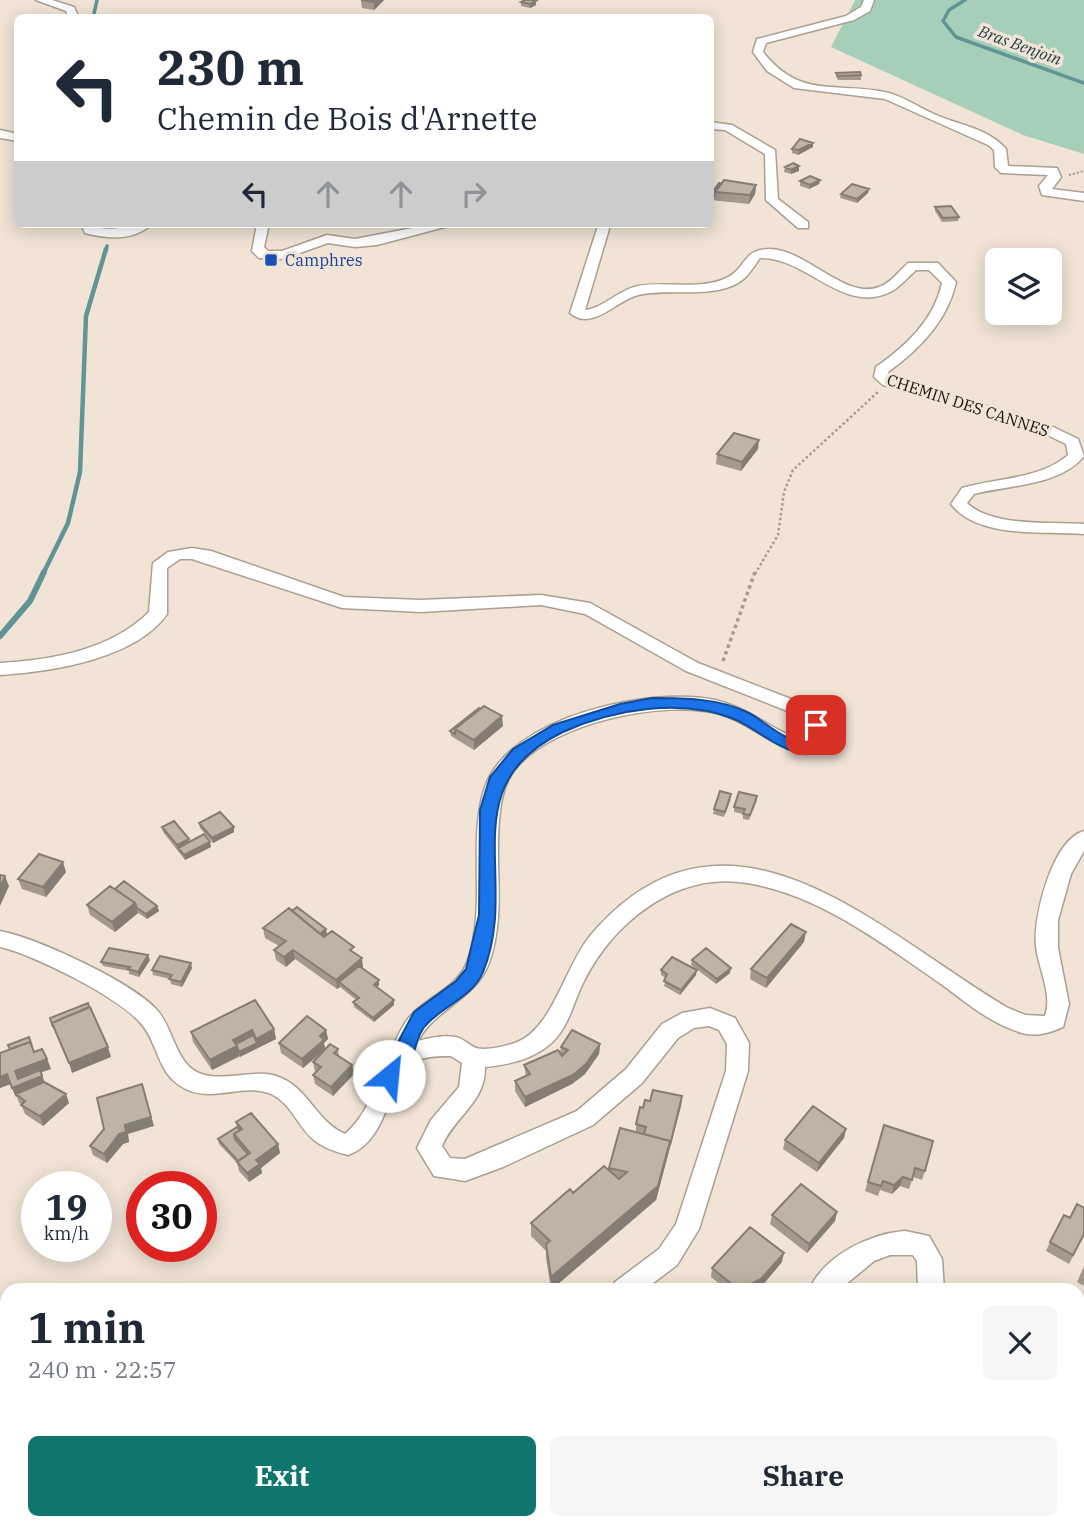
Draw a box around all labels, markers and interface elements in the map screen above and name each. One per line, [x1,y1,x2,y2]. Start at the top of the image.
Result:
water label: Bras Benjoin [975,20,1064,69]
text: 230 m [157,35,304,98]
icon: left [42,42,133,133]
text: Chemin de Bois d'Arnette [157,97,537,139]
icon: left [236,175,274,213]
icon: ahead [309,175,347,213]
icon: ahead [382,175,420,213]
icon: right [455,175,493,213]
map controls [985,248,1062,325]
button: layers [985,248,1062,325]
place label: Camphres [285,250,362,270]
marker: Camphres [263,252,279,268]
street label: CHEMIN DES CANNES [884,369,1052,441]
pin [786,695,846,755]
icon: arrive [797,706,835,744]
position arrow [352,1039,426,1113]
speed limit sign: 30 [126,1171,217,1262]
text: 19 [45,1184,88,1230]
text: km/h [44,1222,89,1245]
text: 1 min [28,1300,146,1355]
button: close [983,1306,1057,1380]
text: 240 m · 22:57 [28,1354,177,1384]
button: Exit [28,1436,536,1516]
button: Share [550,1436,1057,1516]

